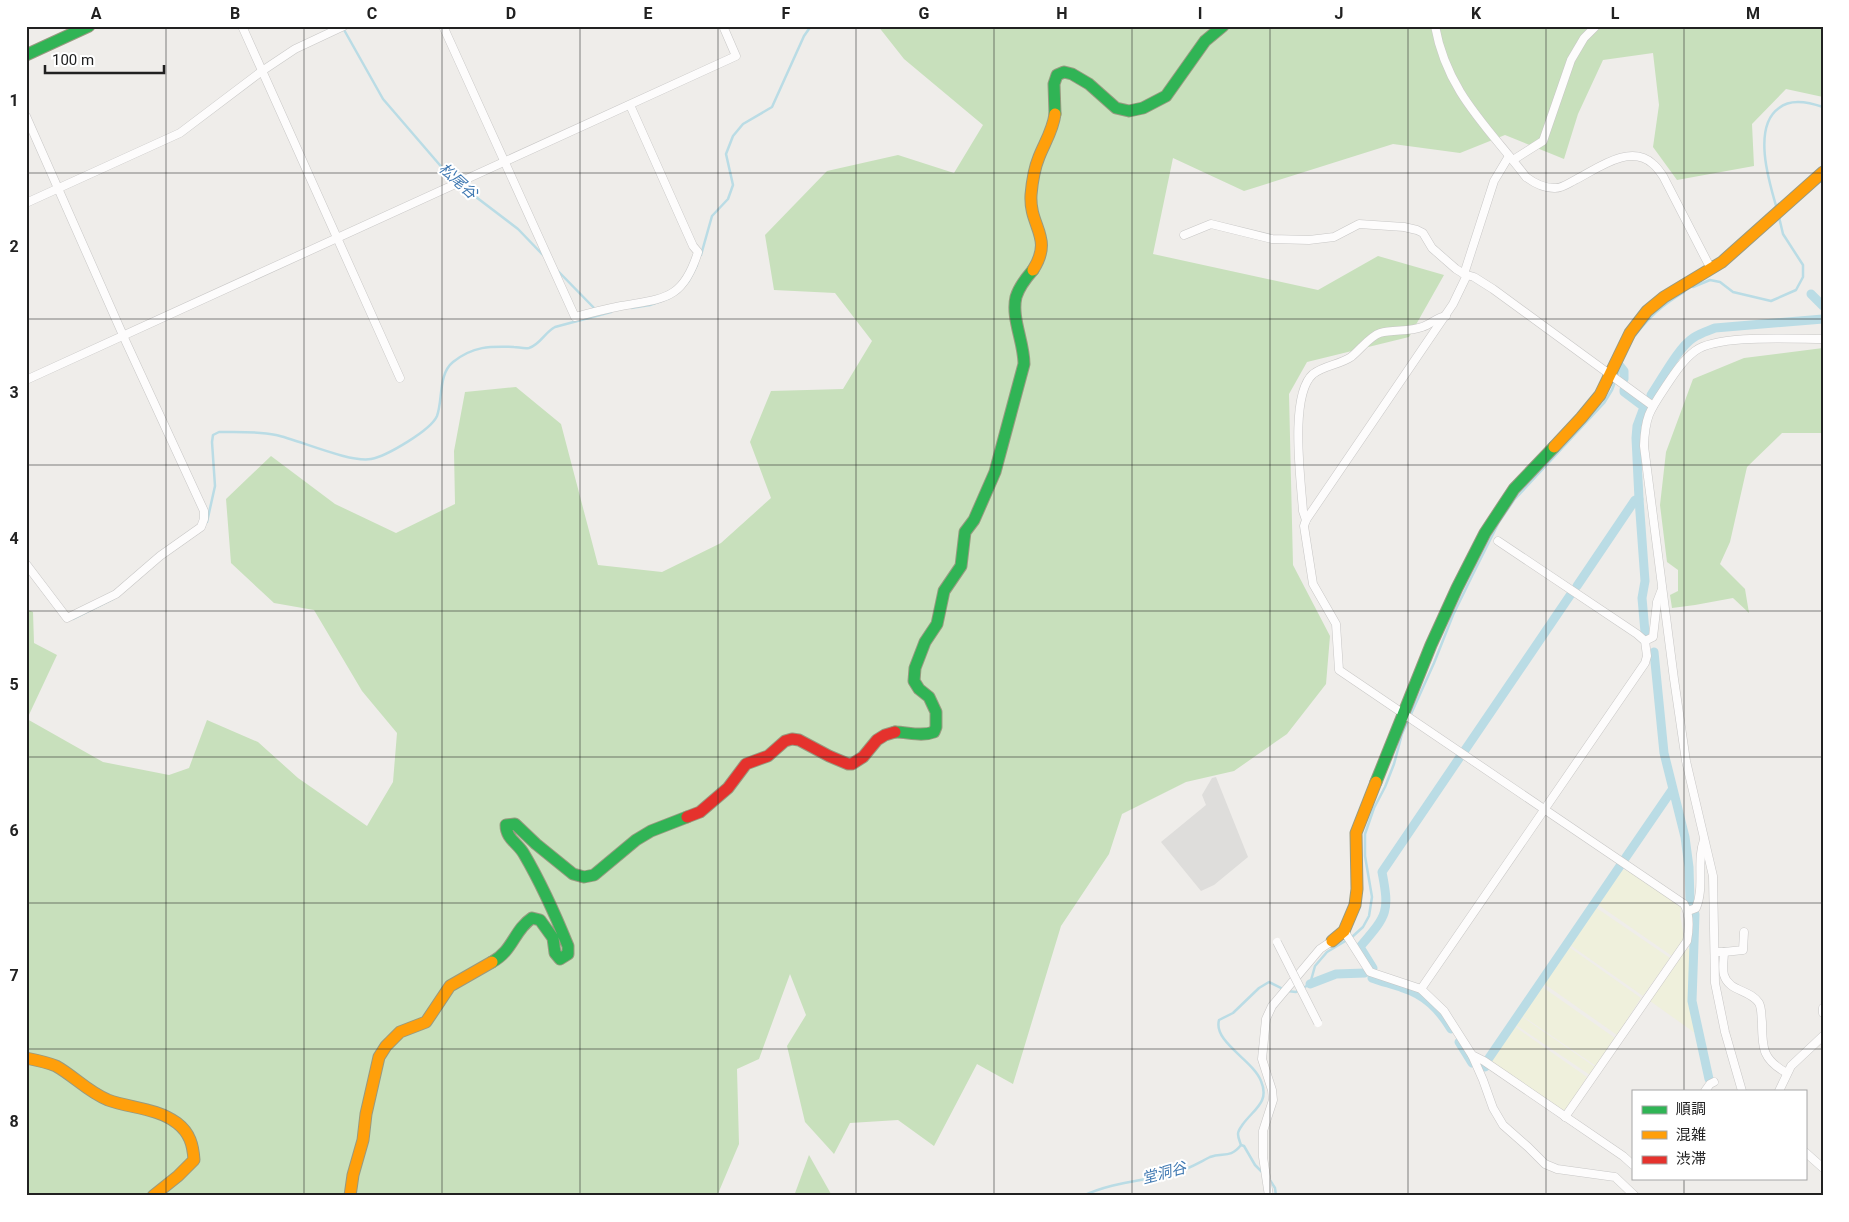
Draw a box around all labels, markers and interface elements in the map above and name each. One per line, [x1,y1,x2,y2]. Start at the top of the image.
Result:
text: A [91,4,102,23]
text: B [230,4,240,23]
text: C [367,4,377,23]
text: D [506,4,516,23]
text: E [644,4,653,23]
text: F [782,4,791,23]
text: G [919,4,930,23]
text: H [1056,4,1068,23]
text: I [1198,4,1202,23]
text: J [1335,4,1343,23]
text: K [1471,4,1482,23]
text: L [1611,4,1620,23]
text: M [1746,4,1760,23]
scale bar [45,42,164,74]
text: 100 m [52,51,94,69]
text: 1 [9,91,19,110]
water label: 松尾谷 [435,159,482,204]
text: 2 [9,237,19,256]
text: 3 [9,383,19,402]
text: 4 [9,529,19,548]
text: 5 [9,675,19,694]
text: 6 [9,821,19,840]
text: 7 [9,966,19,985]
legend [1632,1090,1806,1180]
text: 順調 [1676,1100,1706,1118]
text: 8 [9,1112,19,1131]
text: 混雑 [1676,1126,1706,1144]
text: 渋滞 [1676,1150,1706,1168]
water label: 堂洞谷 [1140,1158,1190,1188]

